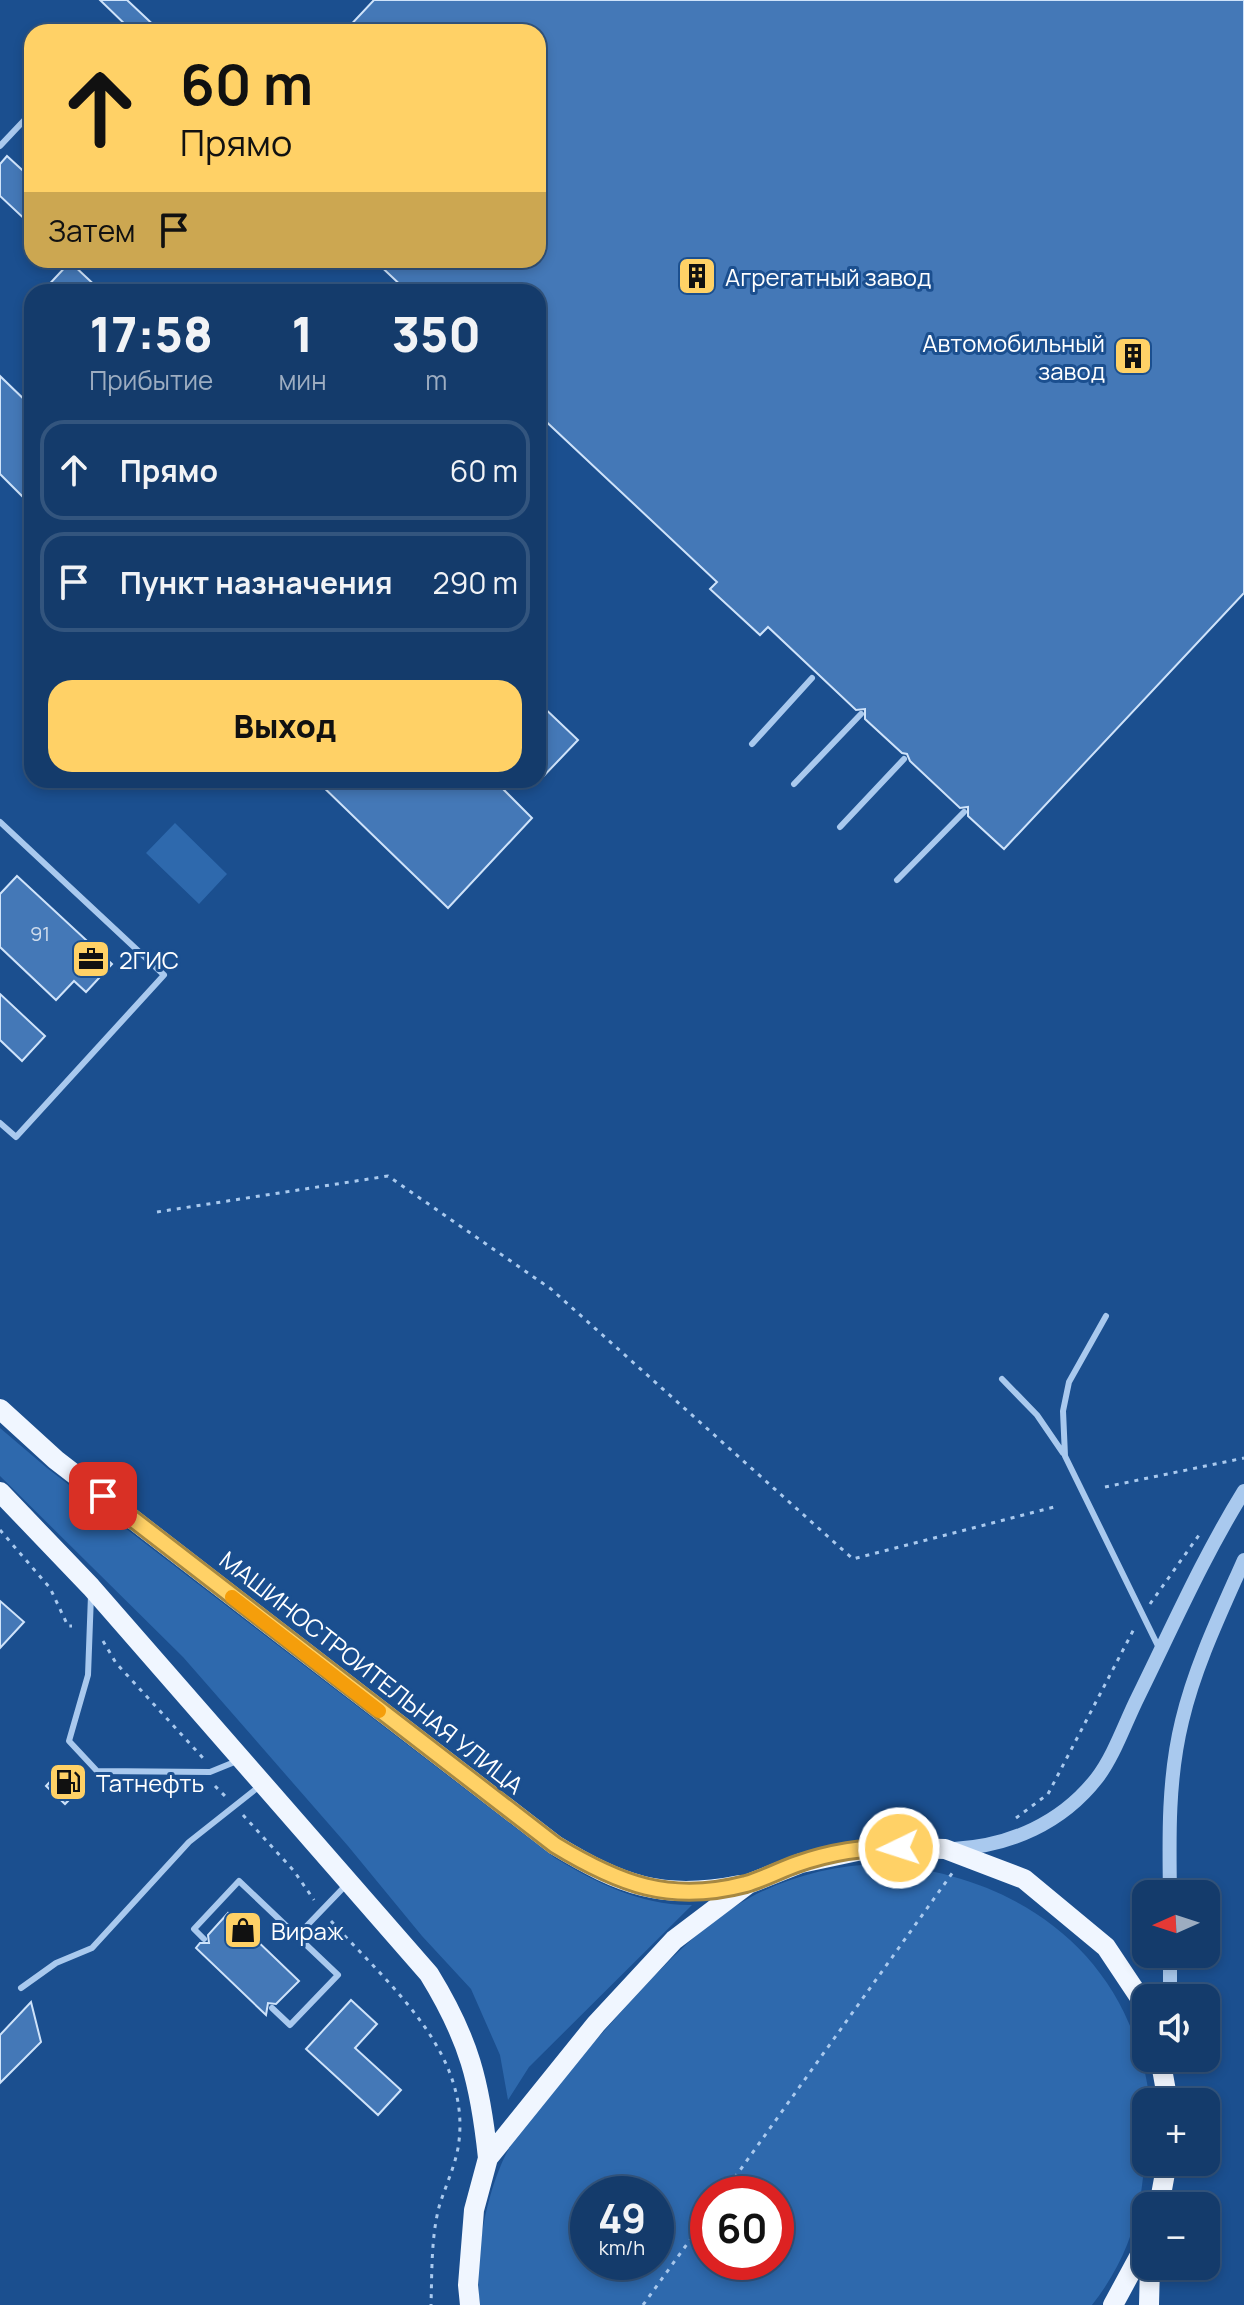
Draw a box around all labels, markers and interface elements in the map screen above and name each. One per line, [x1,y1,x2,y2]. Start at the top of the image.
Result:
text: 60 m [180,45,313,122]
icon: ahead [48,56,152,160]
text: Прямо [180,118,292,167]
icon: arrive [152,208,196,252]
text: Затем [48,210,136,251]
building icon: Агрегатный завод [676,255,718,297]
place label: Агрегатный завод [725,260,931,293]
text: 17:58 [90,301,213,366]
text: 1 [292,301,313,366]
text: 350 [392,301,481,366]
place label: Автомобильный завод [922,326,1105,387]
building icon: Автомобильный завод [1112,335,1154,377]
text: Прибытие [89,362,213,398]
text: мин [278,362,327,398]
text: m [425,362,447,398]
icon: ahead [52,448,96,492]
text: Прямо [120,450,218,491]
text: 60 m [450,450,518,491]
icon: arrive [52,560,96,604]
text: Пункт назначения [120,562,393,603]
text: 290 m [433,562,518,603]
button: Выход [48,680,522,772]
house number: 91 [30,920,50,947]
office icon: 2ГИС [70,938,112,980]
place label: 2ГИС [119,943,179,976]
pin [69,1462,137,1530]
icon: arrive [81,1474,125,1518]
street label: МАШИНОСТРОИТЕЛЬНАЯ УЛИЦА [213,1543,531,1801]
fuel station icon: Татнефть [47,1761,89,1803]
place label: Татнефть [96,1766,204,1799]
position arrow [857,1806,941,1890]
north arrow [1132,1880,1220,1968]
map controls [1132,1880,1220,2280]
shop icon: Вираж [222,1909,264,1951]
place label: Вираж [271,1914,344,1947]
button: sound [1132,1984,1220,2072]
button: + [1132,2088,1220,2176]
speed limit sign: 60 [690,2176,794,2280]
text: 49 [598,2190,646,2245]
button: − [1132,2192,1220,2280]
text: km/h [599,2234,645,2261]

